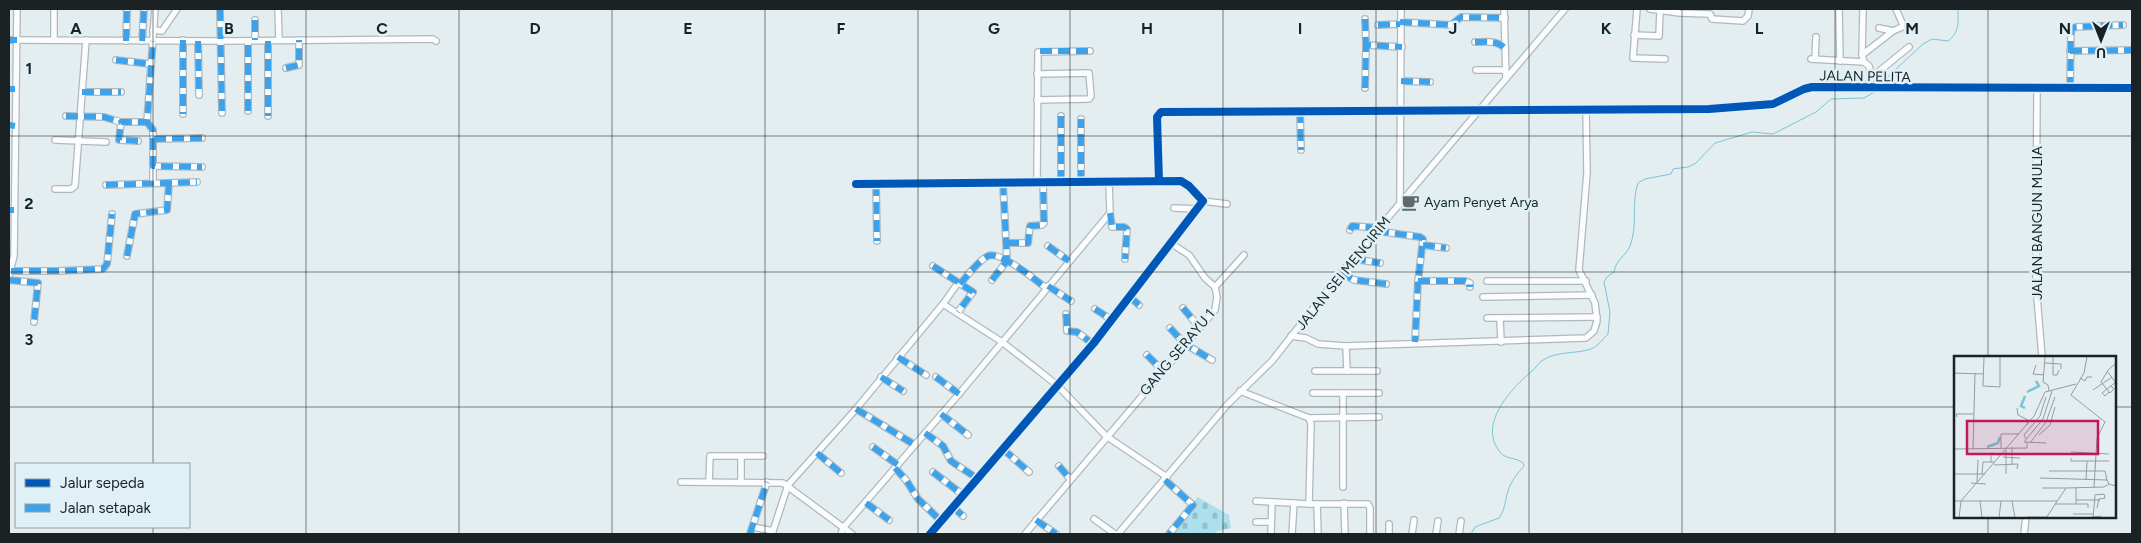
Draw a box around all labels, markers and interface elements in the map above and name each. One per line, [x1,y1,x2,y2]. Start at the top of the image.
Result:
north arrow [2076,15,2126,65]
text: A [70,19,82,38]
text: B [224,19,234,38]
text: C [376,19,388,38]
text: D [529,19,541,38]
text: E [683,19,693,38]
text: F [837,19,846,38]
text: G [988,19,1000,38]
text: H [1141,19,1153,38]
text: I [1298,19,1302,38]
text: J [1449,19,1457,38]
text: K [1601,19,1612,38]
text: L [1755,19,1764,38]
text: M [1905,19,1919,38]
text: N [2059,19,2071,38]
text: U [2096,44,2106,61]
text: 1 [26,59,32,78]
street label: JALAN PELITA [1819,67,1911,86]
street label: JALAN BANGUN MULIA [2029,146,2046,300]
cafe icon: Ayam Penyet Arya [1400,192,1420,212]
text: 2 [24,194,34,213]
place label: Ayam Penyet Arya [1424,194,1539,211]
street label: JALAN SEI MENCIRIM [1292,213,1394,334]
street label: GANG SERAYU 1 [1136,306,1218,399]
text: 3 [25,330,34,349]
inset map [1954,356,2116,518]
legend [15,463,190,528]
text: Jalur sepeda [60,474,145,492]
text: Jalan setapak [60,499,151,517]

